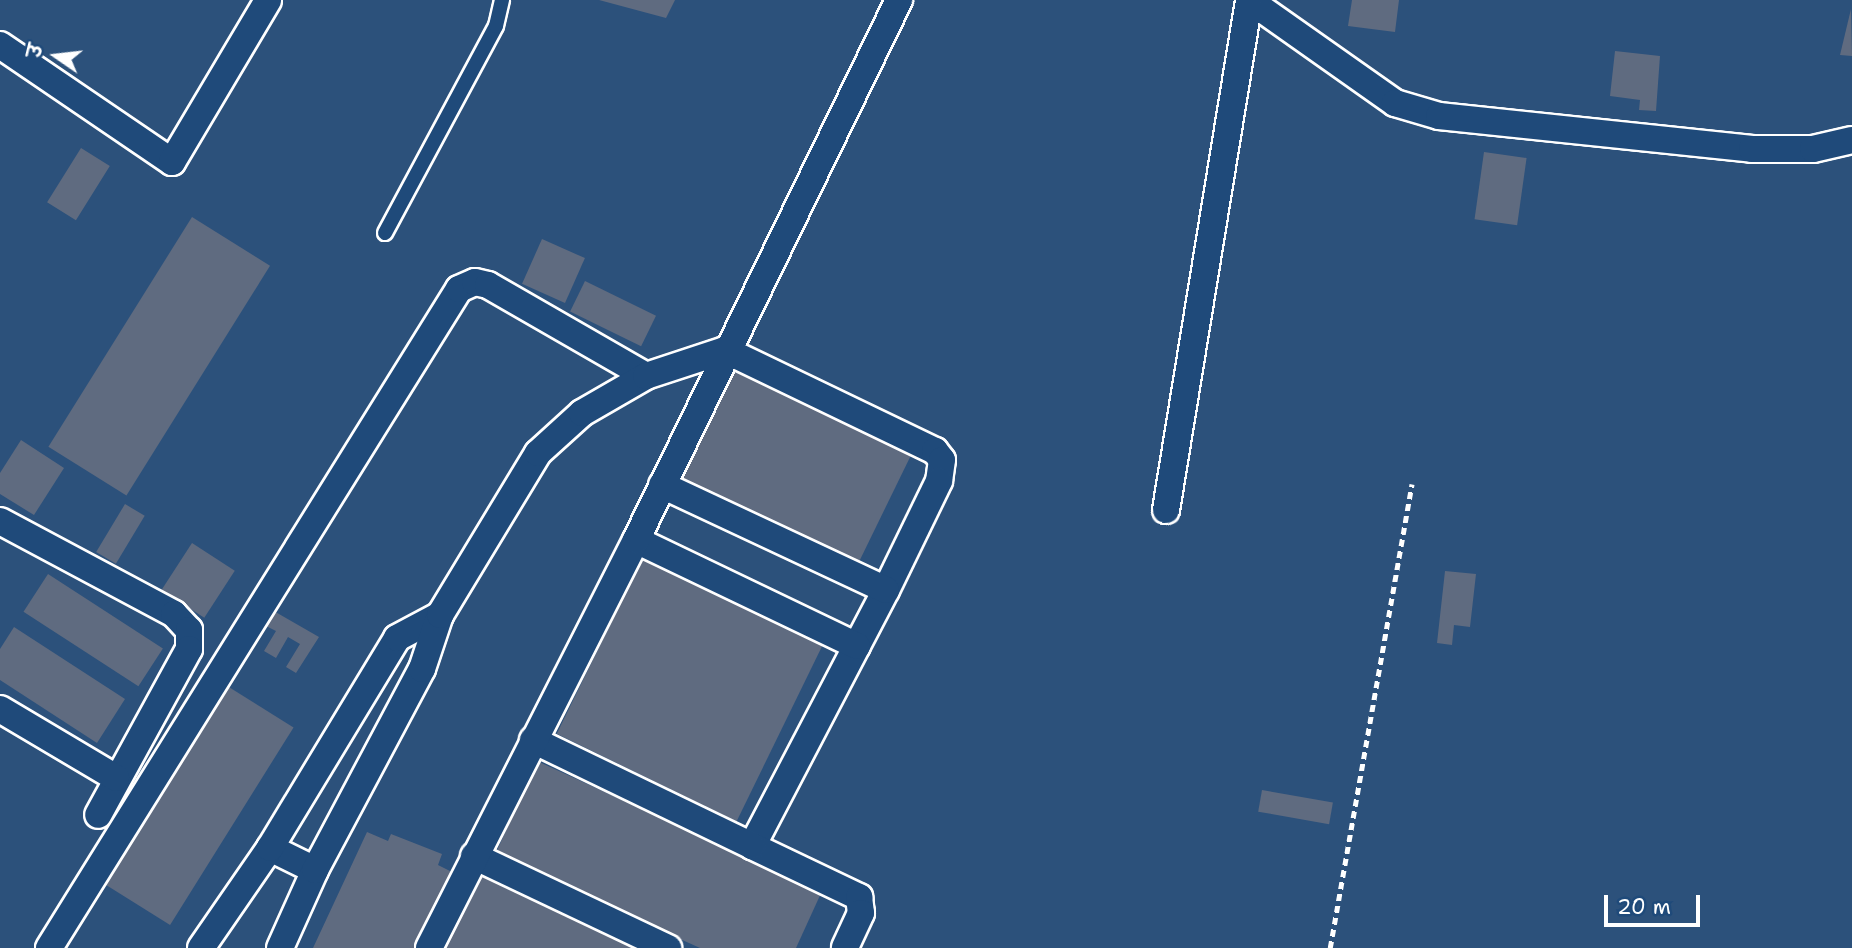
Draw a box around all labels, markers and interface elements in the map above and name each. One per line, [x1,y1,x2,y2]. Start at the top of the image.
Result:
north arrow [21,21,91,91]
text: उ [21,42,49,60]
scale bar [1607,881,1703,925]
text: 20 m [1617,893,1671,921]

